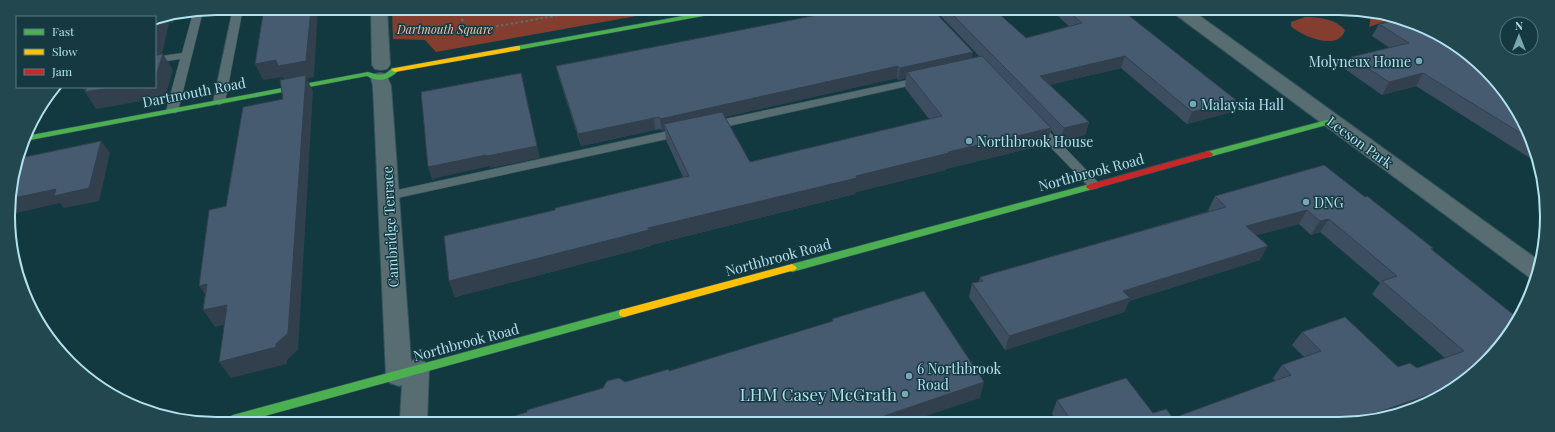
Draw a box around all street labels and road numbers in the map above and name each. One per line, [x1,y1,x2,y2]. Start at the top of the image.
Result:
street label: Dartmouth Road [141,73,247,111]
street label: Leeson Park [1323,112,1397,172]
street label: Northbrook Road [1036,149,1146,195]
street label: Cambridge Terrace [377,166,403,288]
street label: Northbrook Road [723,234,833,280]
street label: Northbrook Road [411,319,521,365]

